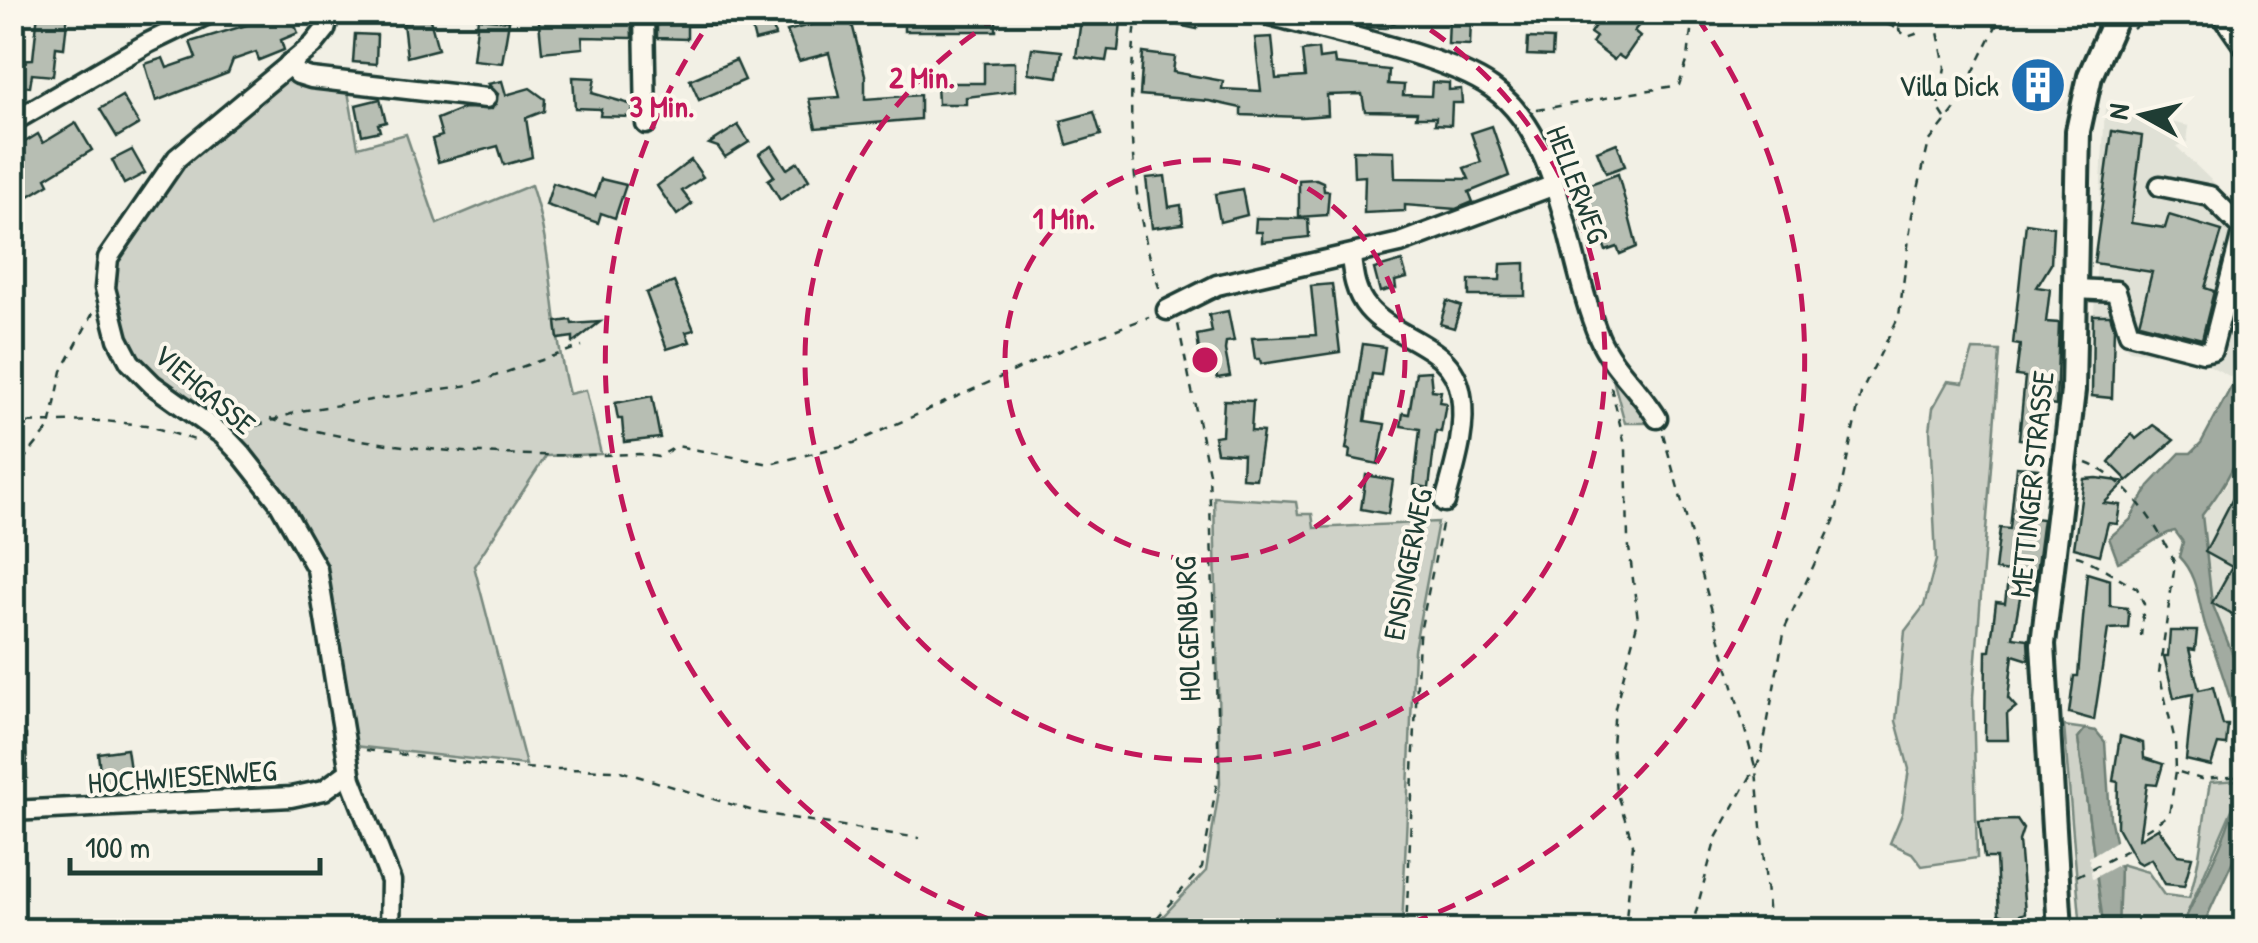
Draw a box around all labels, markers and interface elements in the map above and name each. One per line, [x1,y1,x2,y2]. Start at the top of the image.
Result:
building icon: Villa Dick [2008,55,2068,115]
text: 2 Min. [889,57,955,97]
place label: Villa Dick [1899,65,1999,105]
north arrow [2093,65,2193,165]
text: 3 Min. [630,86,694,126]
text: N [2098,101,2138,122]
street label: HELLERWEG [1537,120,1619,249]
text: 1 Min. [1033,198,1095,238]
street label: VIEHGASSE [146,335,264,443]
centre of rings [1187,342,1223,378]
street label: METTINGER STRASSE [1999,369,2063,599]
street label: ENSINGERWEG [1373,484,1441,643]
street label: HOLGENBURG [1164,555,1210,702]
street label: HOCHWIESENWEG [86,749,278,803]
scale bar [70,813,320,875]
text: 100 m [85,827,150,867]

